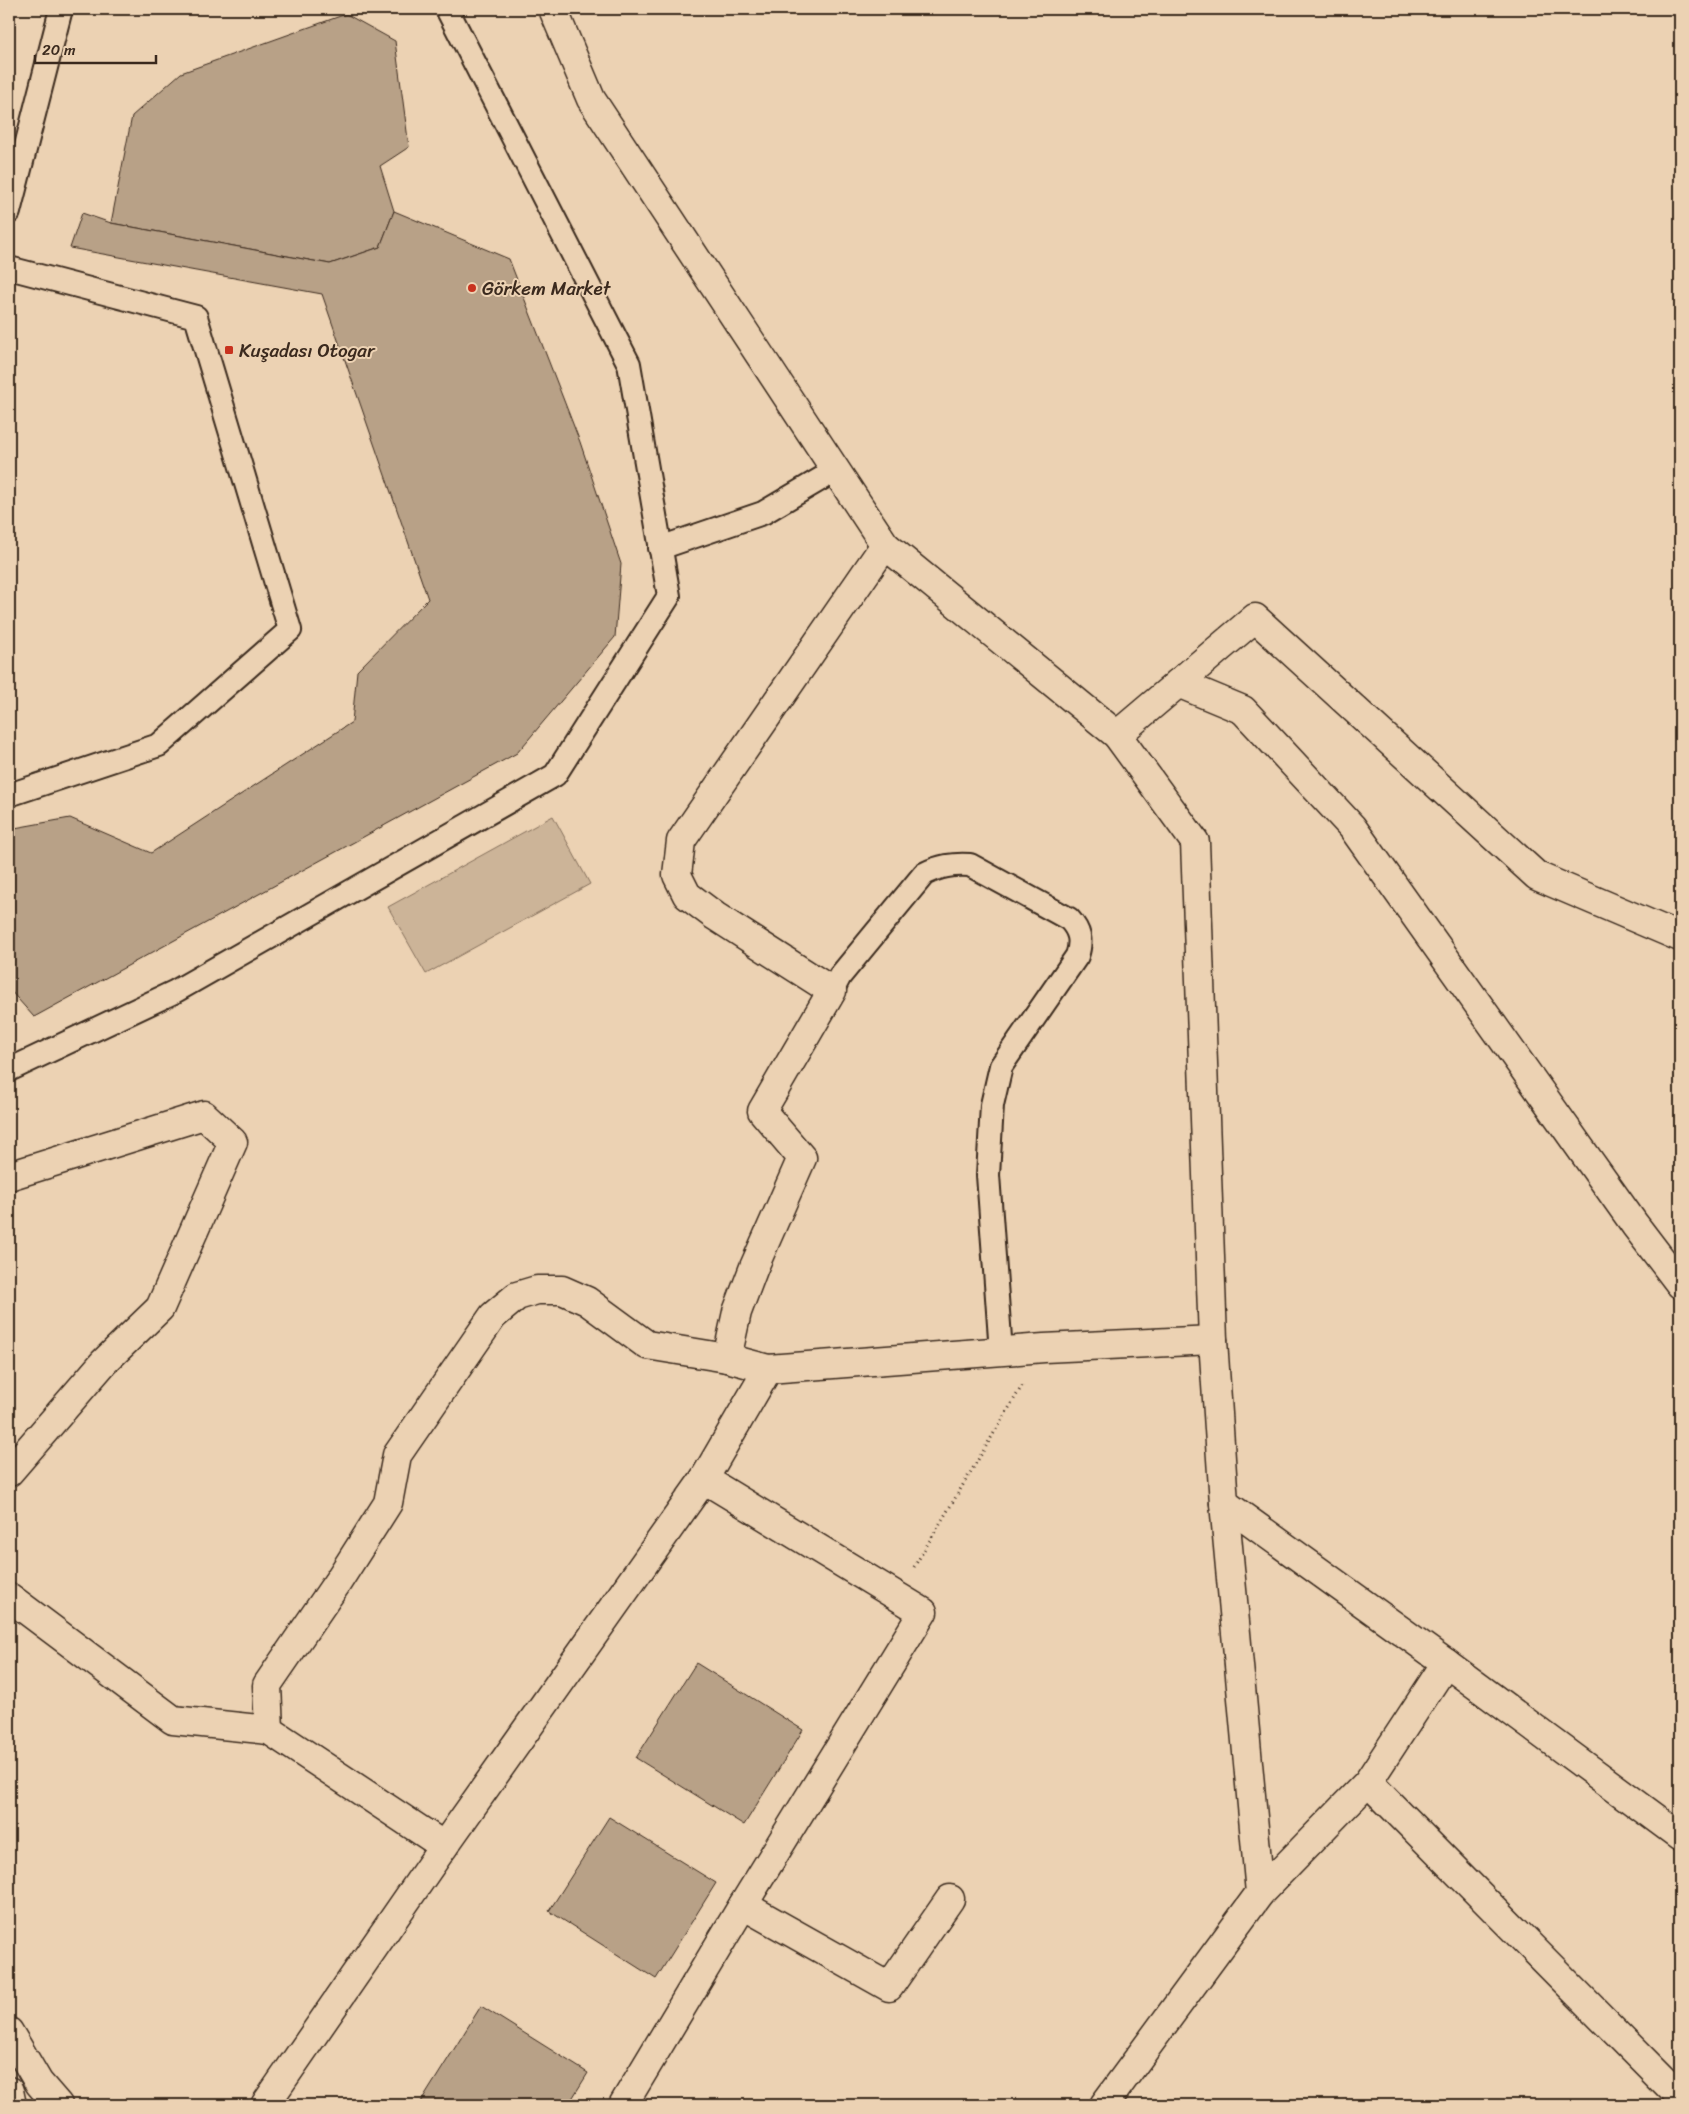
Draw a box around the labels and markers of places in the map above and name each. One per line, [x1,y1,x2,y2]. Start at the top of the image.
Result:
place label: Görkem Market [482,272,612,305]
marker: Görkem Market [466,282,478,294]
place label: Kuşadası Otogar [239,334,376,367]
marker: Kuşadası Otogar [223,344,235,356]

